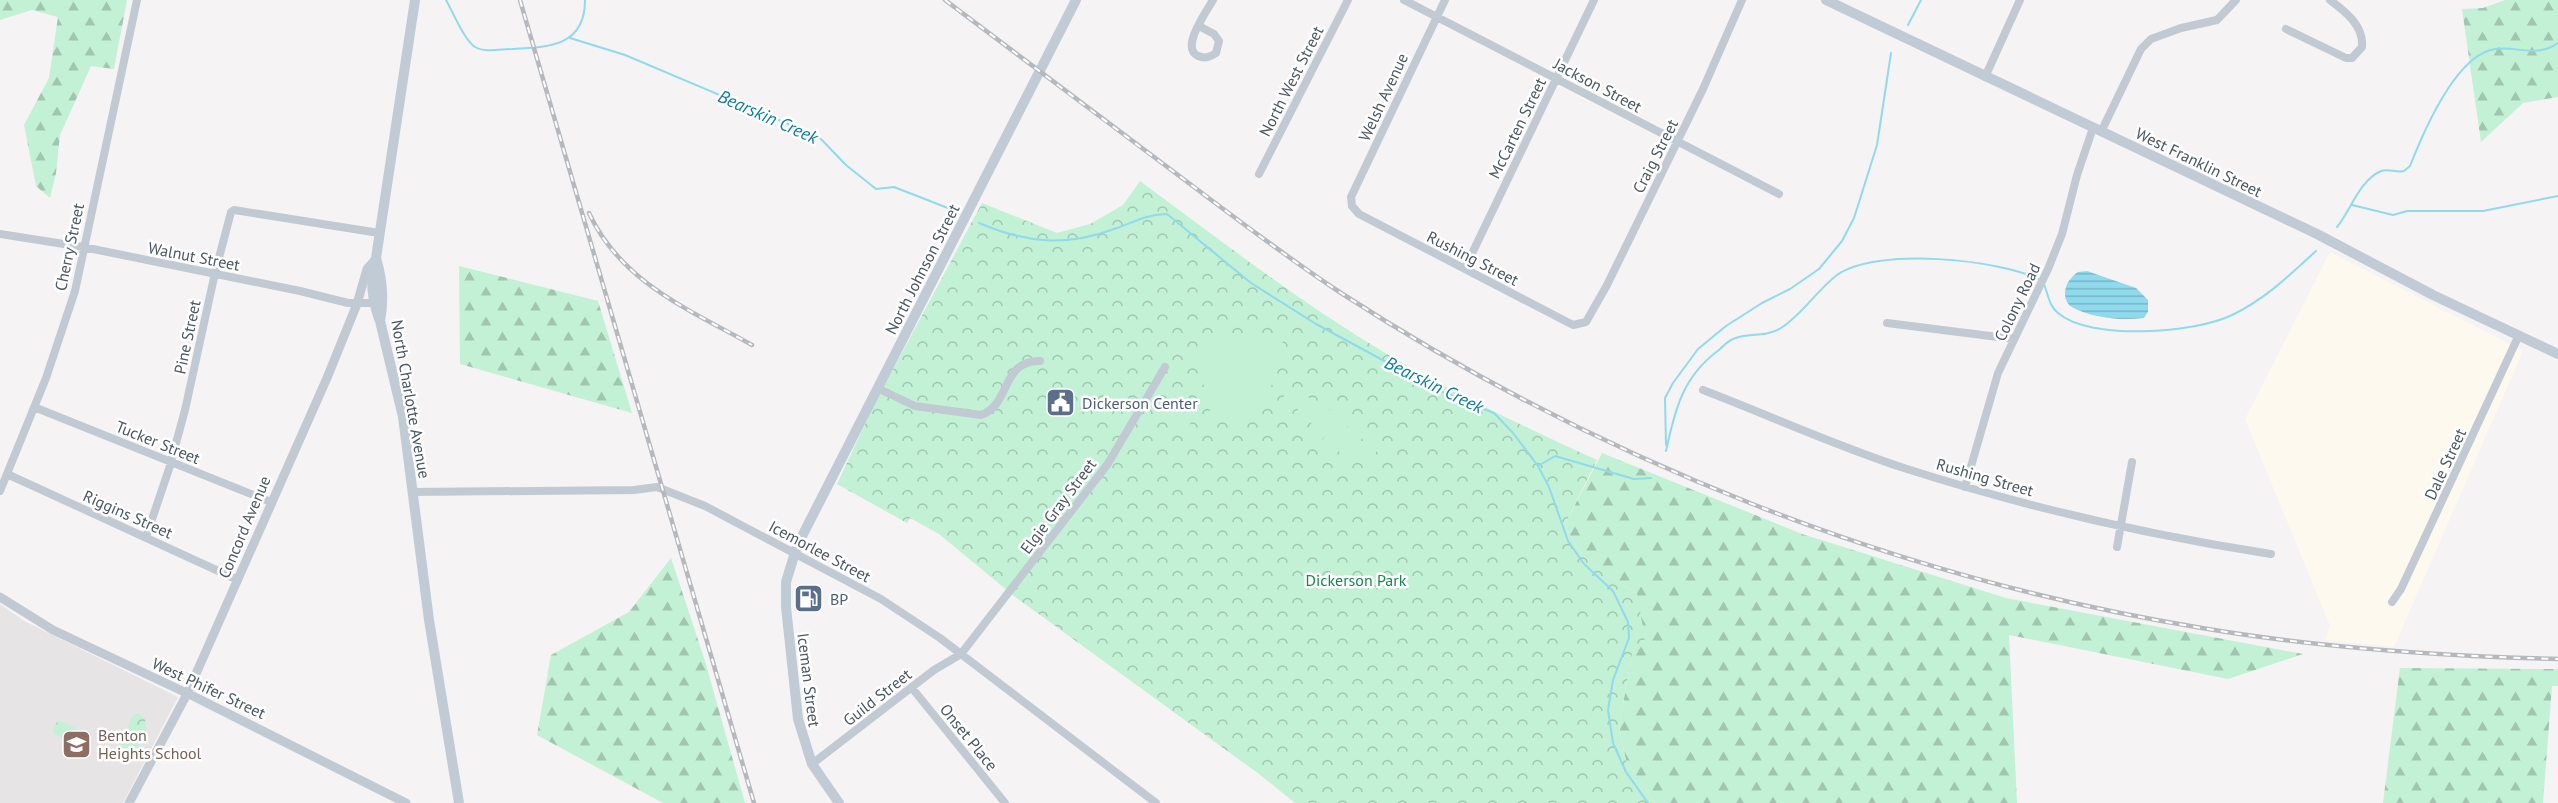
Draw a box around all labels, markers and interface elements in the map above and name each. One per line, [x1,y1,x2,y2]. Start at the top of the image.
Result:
street label: North West Street [1255,22,1328,140]
street label: Welsh Avenue [1354,50,1412,144]
street label: Jackson Street [1550,53,1646,117]
street label: McCarten Street [1484,74,1550,182]
water label: Bearskin Creek [715,84,823,149]
street label: Craig Street [1628,115,1682,196]
street label: West Franklin Street [2133,123,2266,201]
street label: North Johnson Street [880,200,964,338]
street label: Cherry Street [50,201,88,293]
street label: Rushing Street [1424,226,1523,290]
street label: Walnut Street [146,237,242,275]
street label: Colony Road [1990,260,2044,344]
street label: Pine Street [169,298,205,376]
street label: North Charlotte Avenue [387,318,435,480]
water label: Bearskin Creek [1381,351,1488,419]
public building icon: Dickerson Center [1045,387,1077,419]
place label: Dickerson Center [1082,393,1198,413]
street label: Tucker Street [113,416,204,468]
street label: Dale Street [2420,425,2470,503]
street label: Elgie Gray Street [1016,454,1101,557]
street label: Rushing Street [1934,454,2036,501]
street label: Concord Avenue [213,473,275,581]
street label: Riggins Street [80,485,176,543]
street label: Icemorlee Street [766,516,875,587]
park label: Dickerson Park [1306,570,1407,590]
fuel station icon: BP [793,583,825,615]
place label: BP [830,589,848,609]
street label: Iceman Street [793,632,825,729]
street label: West Phifer Street [149,653,269,723]
street label: Guild Street [839,664,916,730]
street label: Onset Place [936,699,1002,775]
place label: Benton Heights School [98,725,202,763]
school or university icon: Benton Heights School [61,728,93,760]

